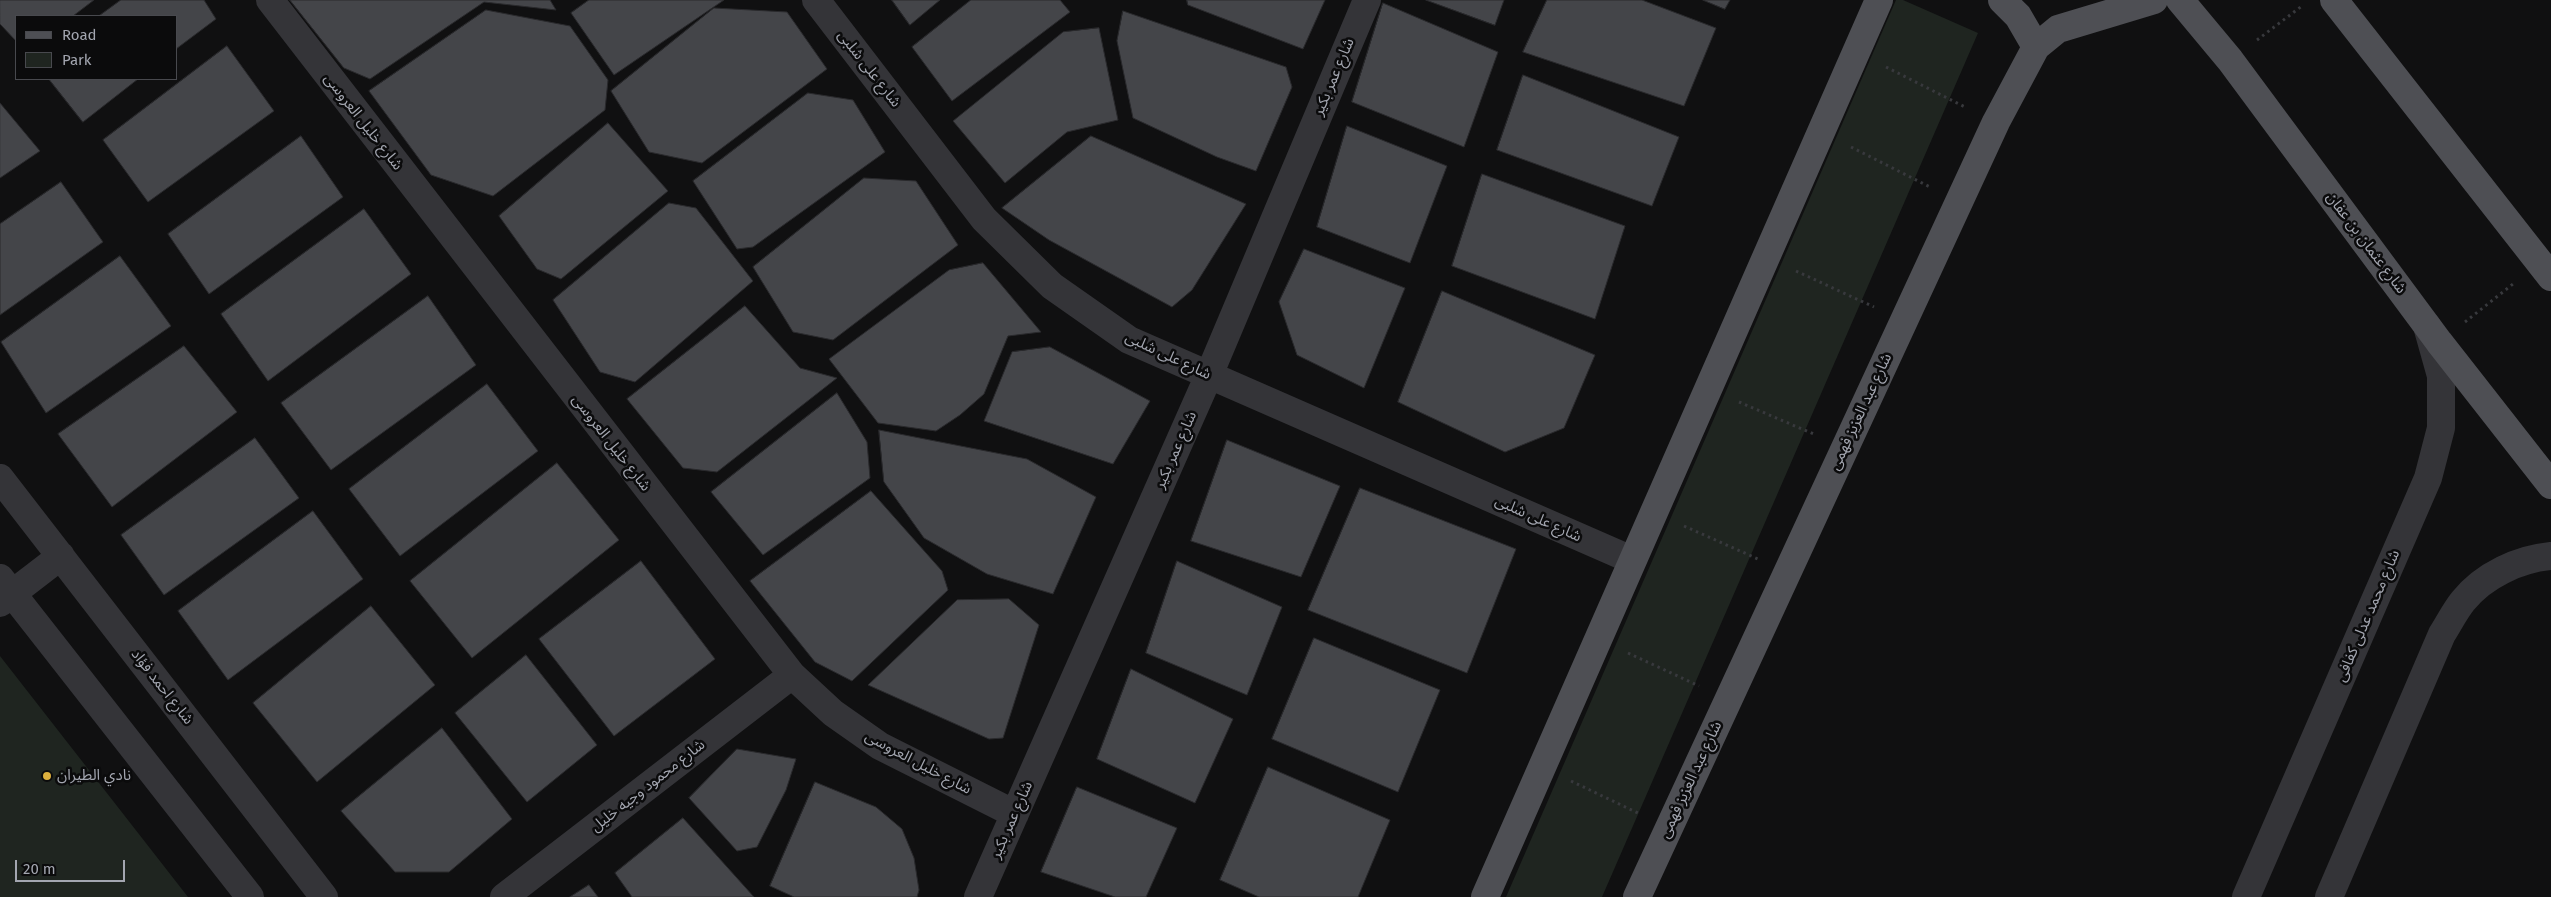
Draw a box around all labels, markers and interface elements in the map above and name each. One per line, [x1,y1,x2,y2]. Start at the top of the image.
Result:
legend [15,15,178,80]
text: Road [62,26,97,44]
street label: شارع على شلبى [833,27,905,111]
street label: شارع عمر بكير [1310,35,1358,119]
text: Park [62,51,92,69]
street label: شارع خليل العروسى [320,70,406,174]
street label: شارع عثمان بن عفان [2322,189,2410,297]
street label: شارع على شلبى [1122,328,1214,384]
street label: شارع عبد العزيز فهمى [1826,351,1896,473]
street label: شارع خليل العروسى [568,391,654,495]
street label: شارع عمر بكير [1151,409,1201,491]
street label: شارع على شلبى [1492,492,1584,546]
street label: شارع محمد عدلى كفافى [2332,547,2404,685]
street label: شارع احمد فؤاد [127,646,197,728]
street label: شارع عبد العزيز فهمى [1656,719,1726,841]
street label: شارع خليل العروسى [862,727,974,799]
street label: شارع محمود وجيه خليل [587,736,709,836]
place label: نادي الطيران [57,767,131,785]
marker: نادي الطيران [41,770,53,782]
street label: شارع عمر بكير [987,779,1037,861]
scale bar [18,850,128,882]
text: 20 m [23,860,56,878]

